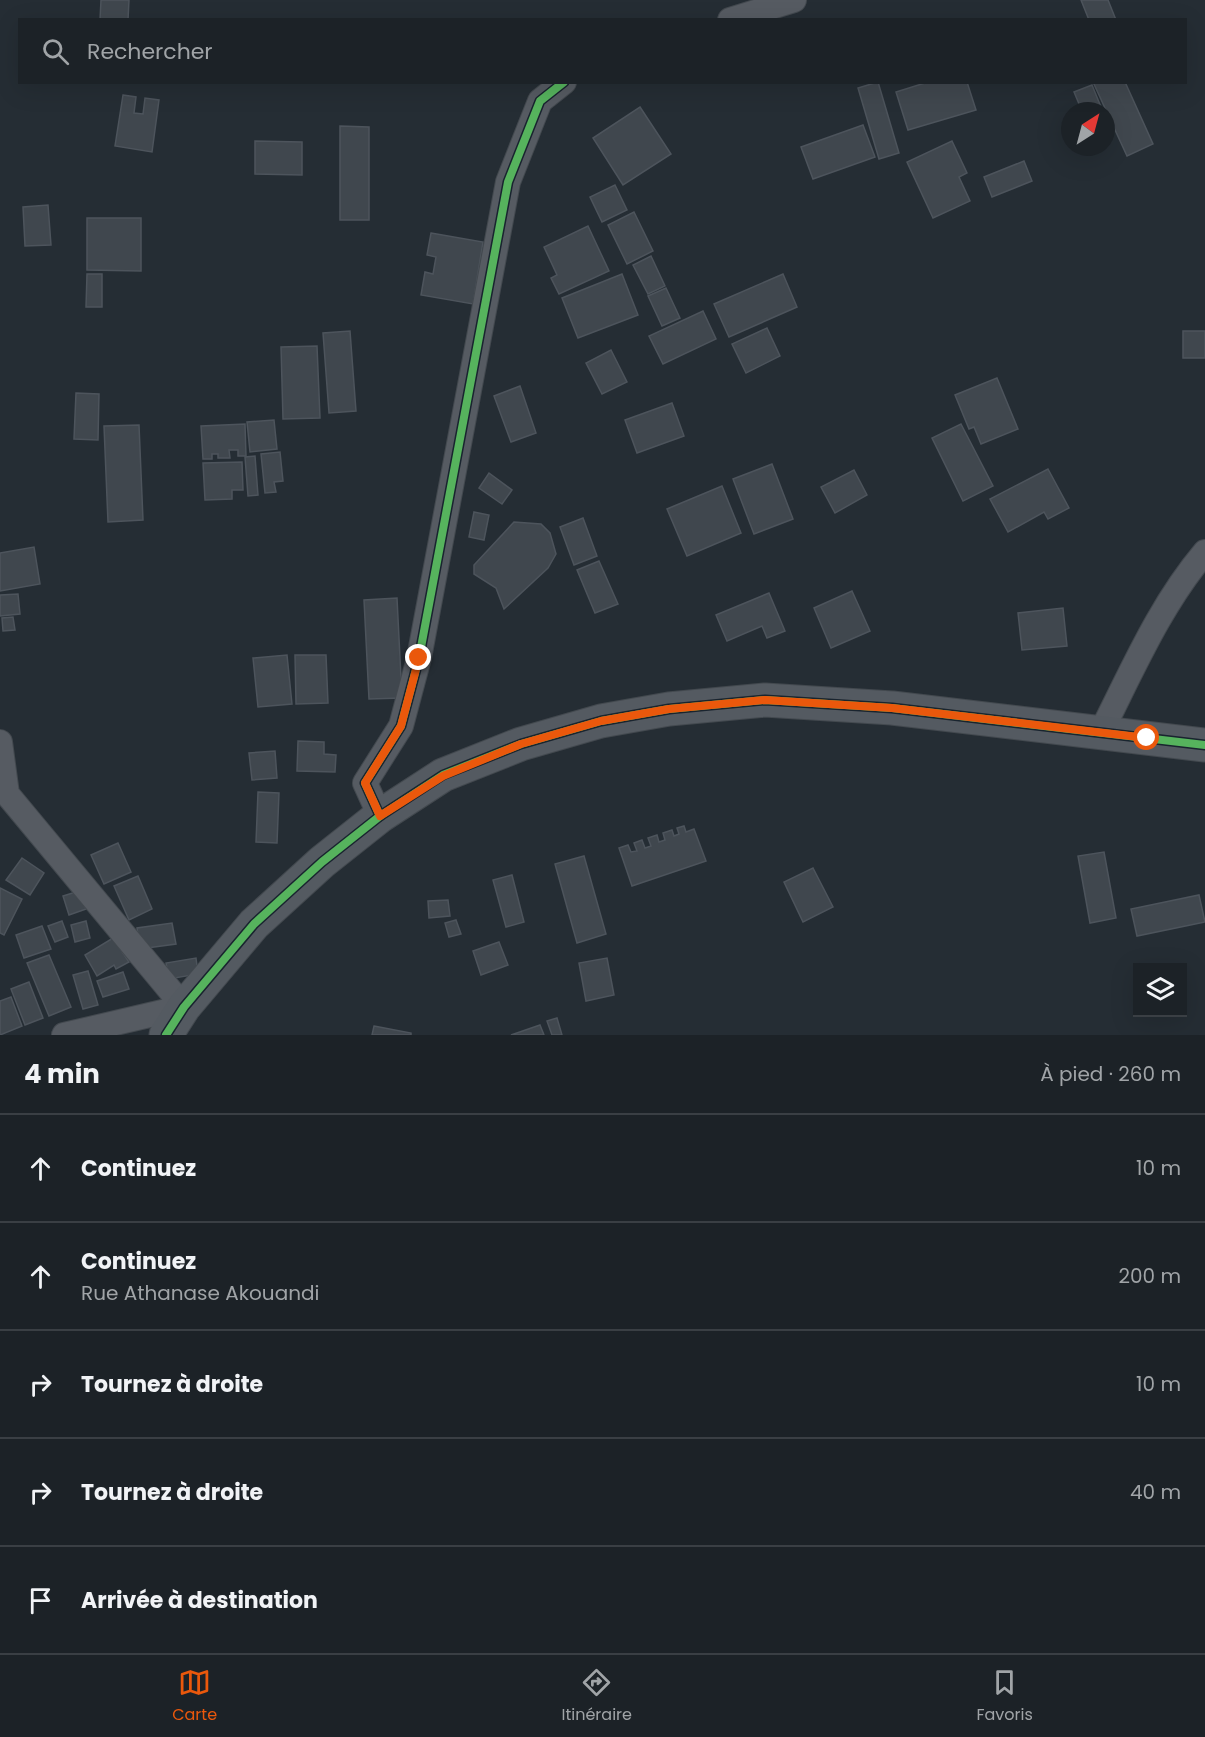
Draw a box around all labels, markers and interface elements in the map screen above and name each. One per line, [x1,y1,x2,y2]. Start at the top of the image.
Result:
search box [18,18,1187,84]
icon: search [39,35,72,68]
text: Rechercher [87,36,213,67]
north arrow [1061,102,1115,156]
route end [405,644,431,670]
route start [1133,724,1159,750]
map controls [1133,963,1187,1017]
button: layers [1133,963,1187,1017]
text: 4 min [24,1056,100,1092]
text: À pied · 260 m [1040,1060,1181,1088]
icon: ahead [24,1152,57,1185]
text: Continuez [81,1153,196,1184]
text: 10 m [1136,1154,1181,1182]
text: Continuez [81,1246,196,1277]
icon: ahead [24,1260,57,1293]
text: 200 m [1118,1262,1181,1290]
text: Rue Athanase Akouandi [81,1279,319,1307]
icon: right [24,1368,57,1401]
text: Tournez à droite [81,1369,263,1400]
text: 10 m [1136,1370,1181,1398]
icon: right [24,1476,57,1509]
text: Tournez à droite [81,1477,263,1508]
text: 40 m [1130,1478,1181,1506]
icon: arrive [24,1584,57,1617]
text: Arrivée à destination [81,1585,318,1616]
tab: Carte [172,1666,217,1727]
tab: Itinéraire [562,1666,632,1727]
tab: Favoris [976,1666,1033,1727]

